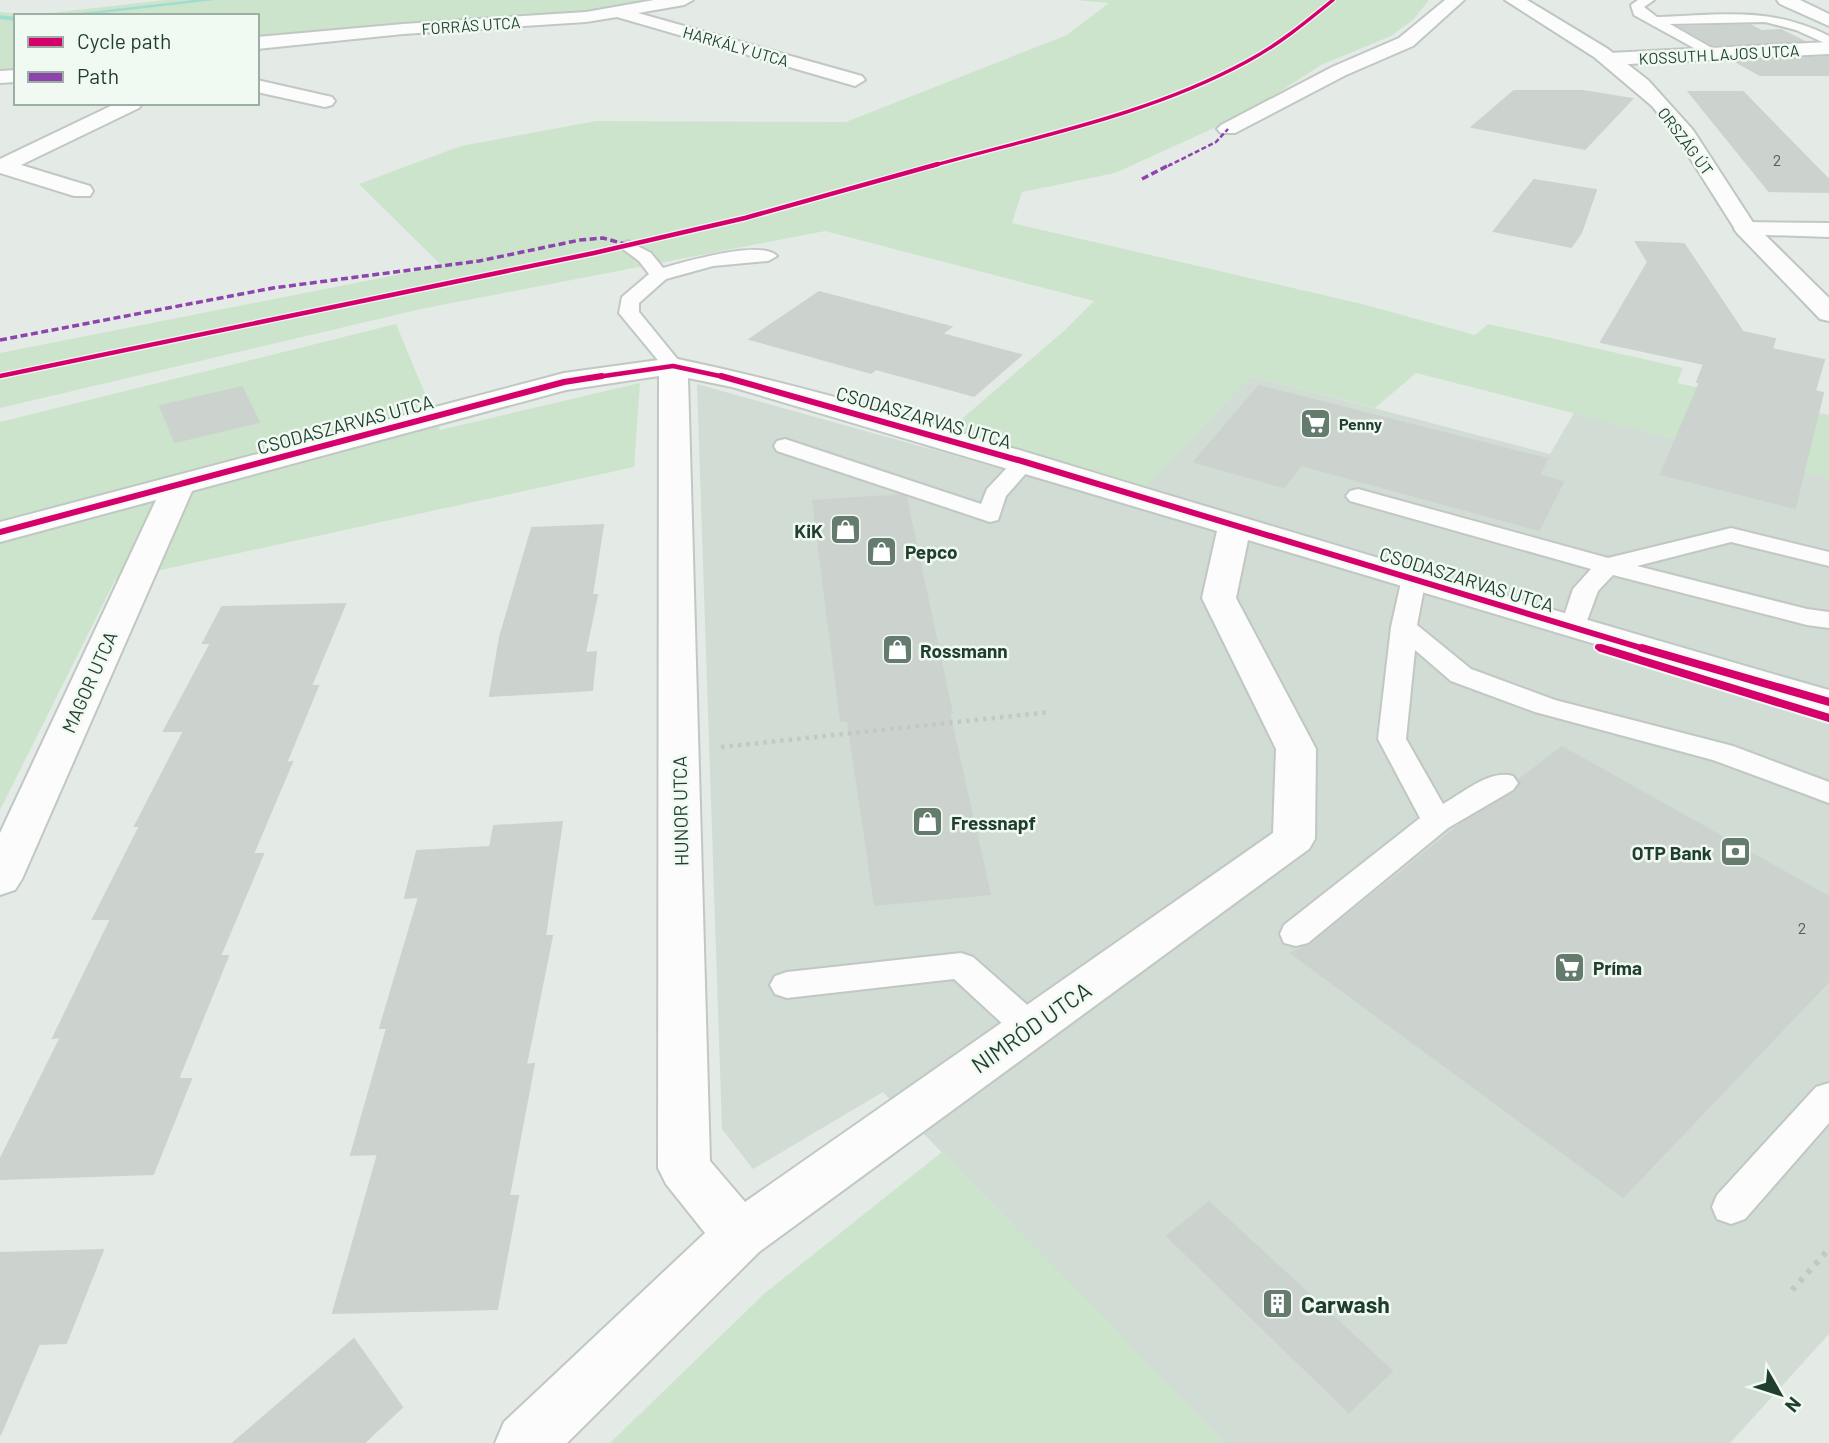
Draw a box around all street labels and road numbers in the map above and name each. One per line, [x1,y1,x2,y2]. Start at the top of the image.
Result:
street label: FORRÁS UTCA [421,12,521,38]
street label: HARKÁLY UTCA [681,22,791,70]
street label: KOSSUTH LAJOS UTCA [1638,40,1800,68]
street label: ORSZÁG ÚT [1654,103,1718,179]
street label: CSODASZARVAS UTCA [834,381,1014,453]
street label: CSODASZARVAS UTCA [254,389,436,459]
street label: CSODASZARVAS UTCA [1377,541,1557,617]
street label: MAGOR UTCA [56,628,122,736]
street label: HUNOR UTCA [668,756,692,866]
street label: NIMRÓD UTCA [966,975,1096,1079]

